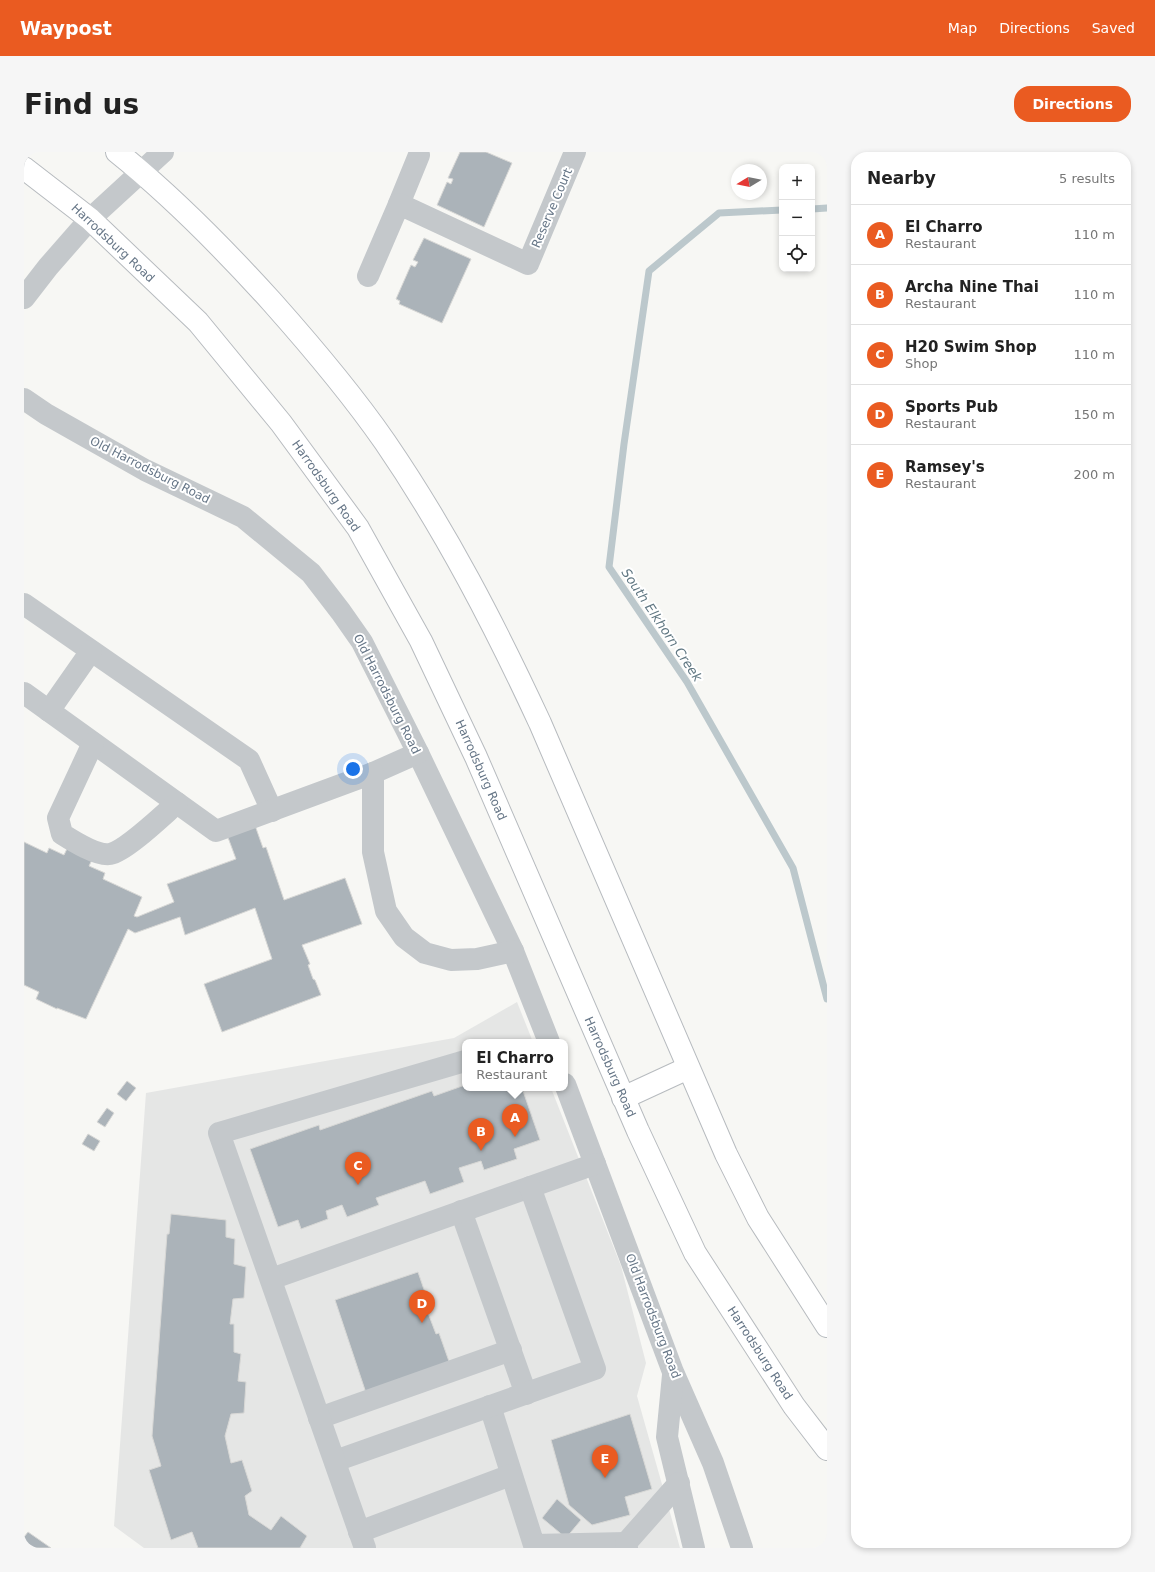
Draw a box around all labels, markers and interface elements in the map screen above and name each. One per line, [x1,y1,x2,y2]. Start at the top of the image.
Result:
text: Waypost [20,17,112,39]
text: Map [948,20,977,36]
text: Directions [999,20,1070,36]
text: Saved [1092,20,1135,36]
button: Directions [1014,86,1131,122]
text: Find us [24,88,139,121]
north arrow [731,164,767,200]
map controls [779,164,815,272]
button: + [779,164,815,200]
street label: Reserve Court [529,166,575,250]
text: Nearby [867,168,936,188]
text: 5 results [1059,171,1115,186]
button: − [779,200,815,236]
street label: Harrodsburg Road [69,201,157,285]
text: El Charro [905,218,983,236]
text: A [875,227,885,242]
text: 110 m [1073,227,1115,242]
button: locate [779,236,815,272]
text: Restaurant [905,236,976,251]
text: Archa Nine Thai [905,278,1039,296]
text: B [875,287,885,302]
text: 110 m [1073,287,1115,302]
text: Restaurant [905,296,976,311]
text: H20 Swim Shop [905,338,1037,356]
text: C [875,347,885,362]
text: 110 m [1073,347,1115,362]
text: Shop [905,356,938,371]
text: Sports Pub [905,398,998,416]
text: D [875,407,885,422]
text: 150 m [1073,407,1115,422]
text: Restaurant [905,416,976,431]
street label: Old Harrodsburg Road [88,434,212,506]
street label: Harrodsburg Road [289,438,363,534]
text: Ramsey's [905,458,985,476]
text: E [876,467,884,482]
text: 200 m [1073,467,1115,482]
text: Restaurant [905,476,976,491]
water label: South Elkhorn Creek [619,566,706,685]
street label: Old Harrodsburg Road [351,632,423,756]
street label: Harrodsburg Road [453,718,509,822]
your location [343,759,363,779]
street label: Harrodsburg Road [582,1015,638,1119]
popup [462,1039,568,1091]
text: El Charro [476,1049,554,1067]
text: Restaurant [476,1067,547,1082]
pin: A [502,1104,528,1137]
pin: B [468,1118,494,1151]
pin: C [345,1152,371,1185]
street label: Old Harrodsburg Road [623,1252,683,1380]
pin: D [409,1290,435,1323]
street label: Harrodsburg Road [725,1304,795,1402]
pin: E [592,1445,618,1478]

